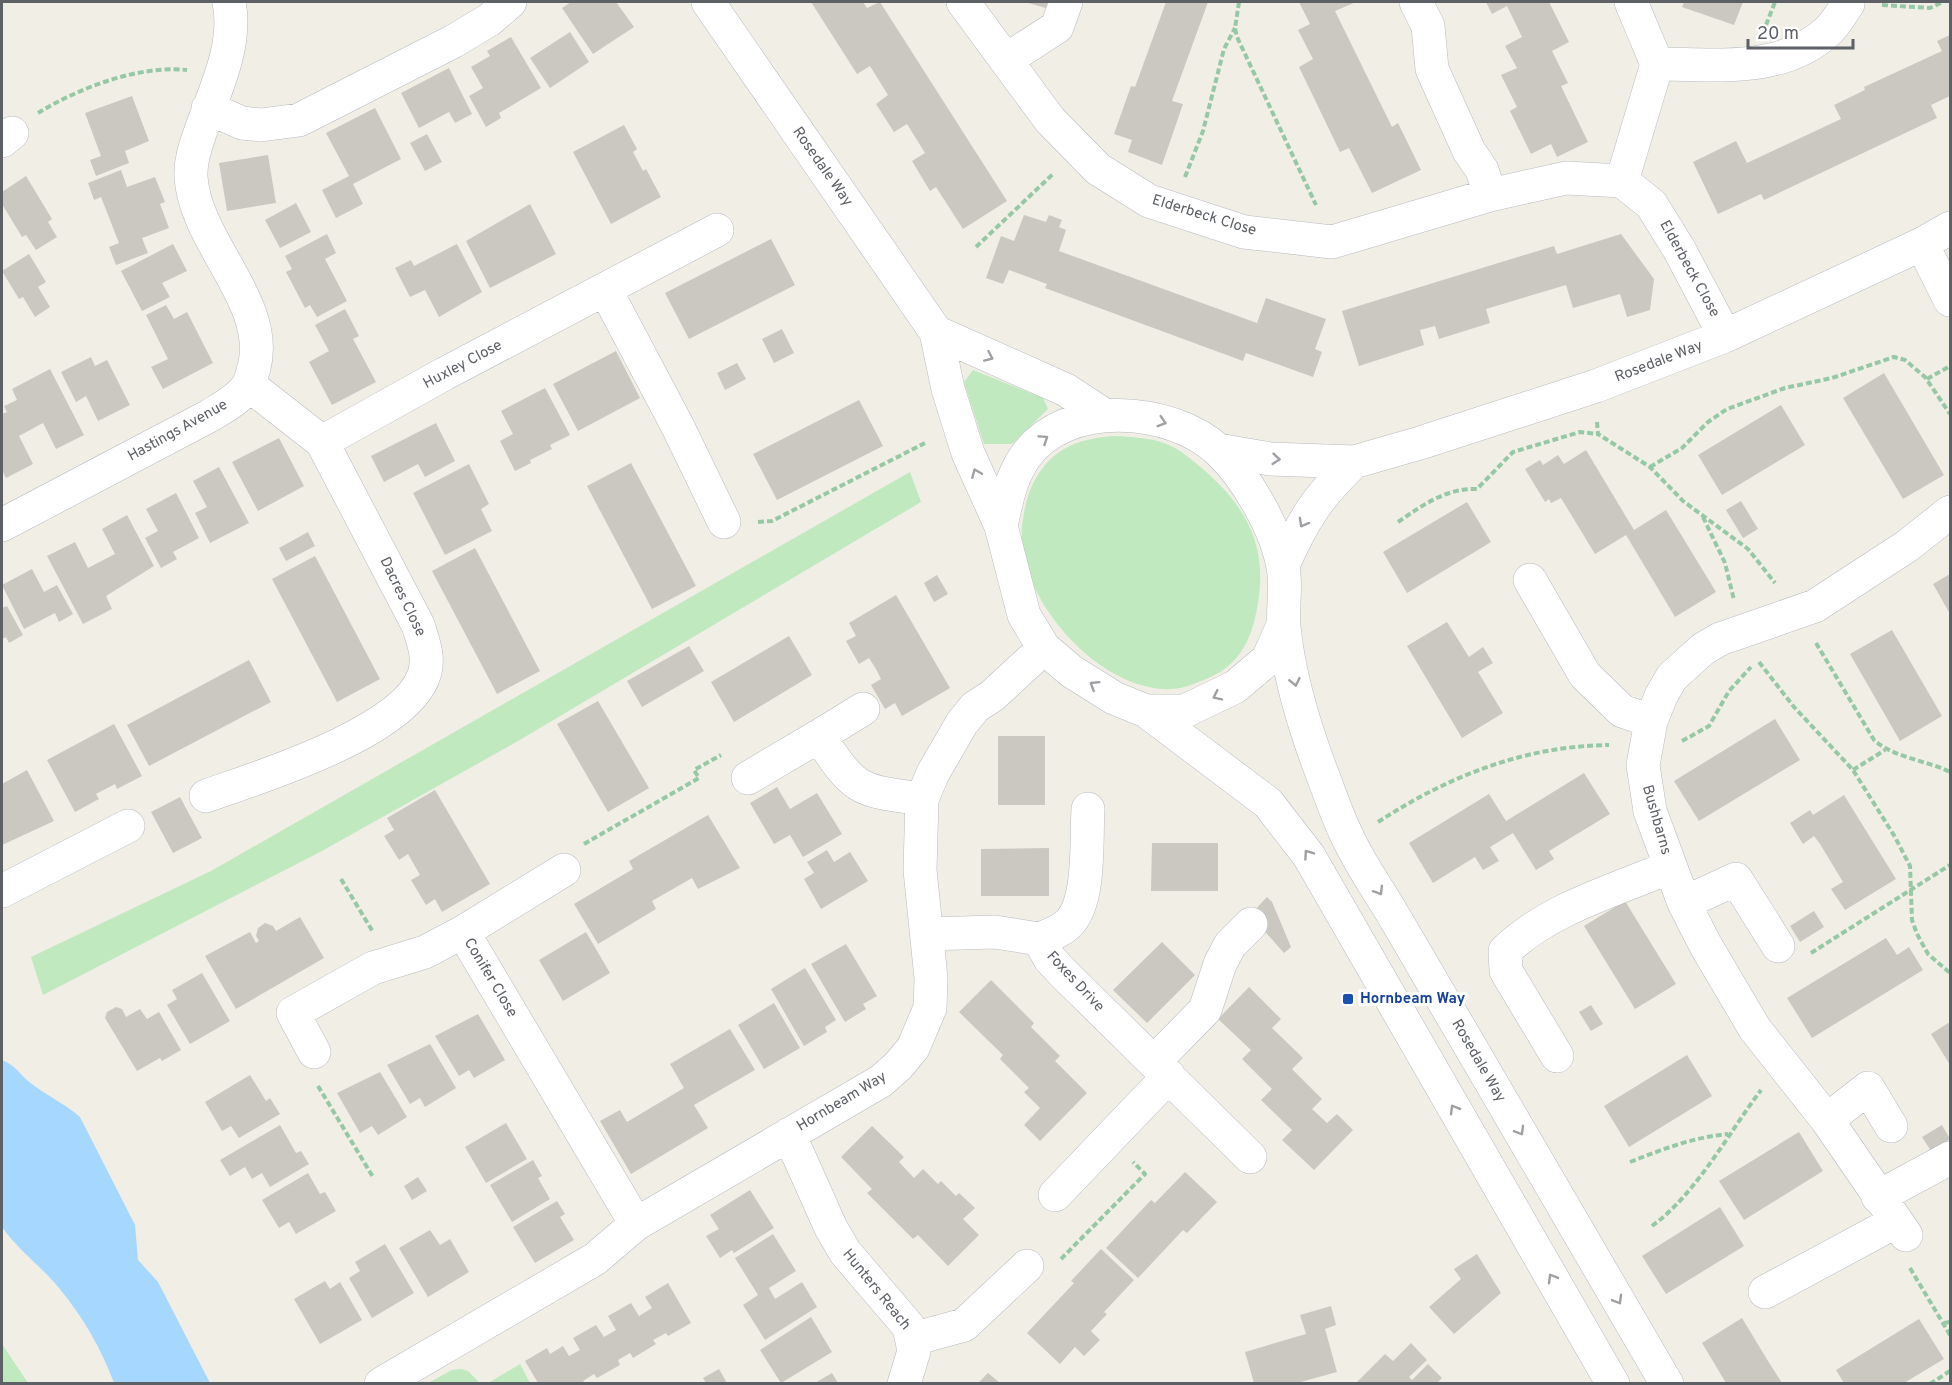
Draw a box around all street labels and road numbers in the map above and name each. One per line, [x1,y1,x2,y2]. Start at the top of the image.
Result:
street label: Rosedale Way [788,124,856,210]
street label: Elderbeck Close [1150,191,1258,241]
street label: Elderbeck Close [1654,217,1724,321]
street label: Huxley Close [420,336,506,394]
street label: Rosedale Way [1612,337,1706,387]
street label: Hastings Avenue [125,396,231,466]
street label: Dacres Close [375,554,429,640]
street label: Bushbarns [1637,783,1675,857]
street label: Conifer Close [459,935,521,1021]
street label: Foxes Drive [1042,948,1108,1016]
street label: Rosedale Way [1447,1016,1509,1106]
street label: Hornbeam Way [794,1068,891,1136]
street label: Hunters Reach [837,1246,915,1334]

